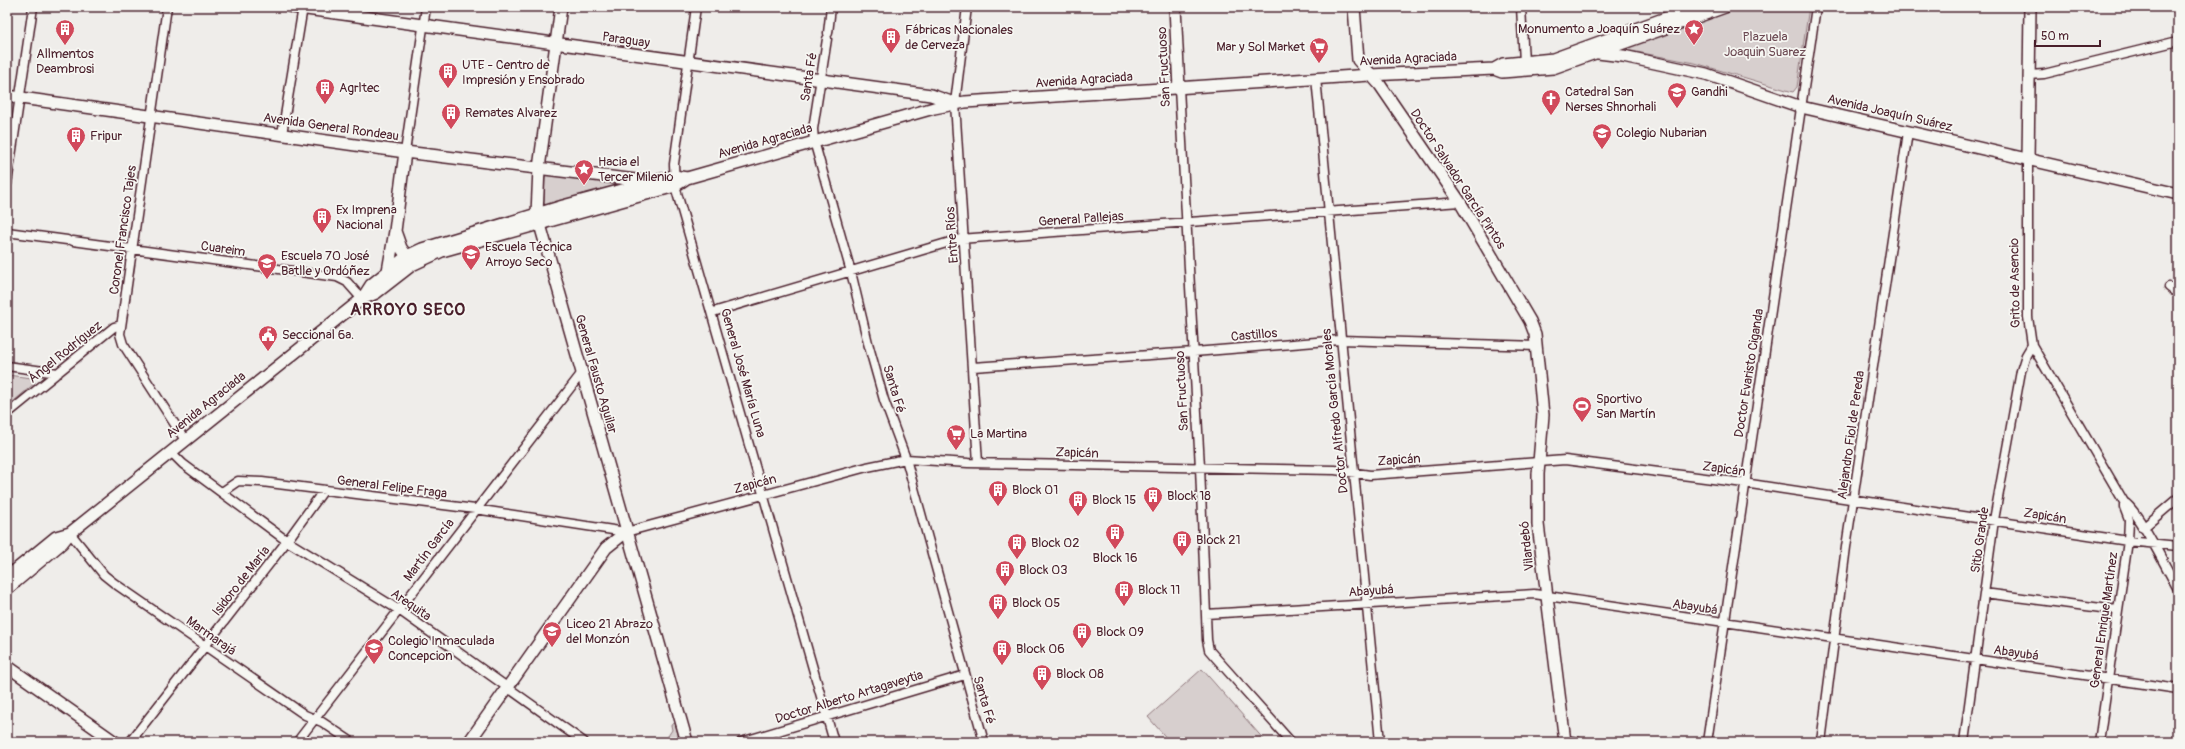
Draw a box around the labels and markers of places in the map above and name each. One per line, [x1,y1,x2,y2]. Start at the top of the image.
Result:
building icon: Allmentos Deambrosi [54,18,76,46]
place icon: Monumento a Joaquín Suárez [1683,18,1705,46]
place label: Monumento a Joaquín Suárez [1518,21,1680,37]
place label: Fábricas Nacionales de Cerveza [905,22,1013,53]
building icon: Fábricas Nacionales de Cerveza [880,26,902,54]
supermarket icon: Mar y Sol Market [1308,36,1330,64]
place label: Mar y Sol Market [1216,39,1306,55]
place label: Allmentos Deambrosi [36,46,94,77]
place label: UTE - Centro de Impresión y Ensobrado [462,57,585,88]
building icon: UTE - Centro de Impresión y Ensobrado [437,61,459,89]
building icon: Agrltec [314,77,336,105]
place label: Agrltec [339,80,380,96]
school or university icon: Gandhi [1666,81,1688,109]
place label: Catedral San Nerses Shnorhali [1565,84,1656,115]
place label: Gandhi [1691,84,1728,100]
church icon: Catedral San Nerses Shnorhali [1540,88,1562,116]
building icon: Remates Alvarez [440,102,462,130]
place label: Remates Alvarez [465,105,558,121]
school or university icon: Colegio Nubarian [1591,122,1613,150]
building icon: Fripur [65,125,87,153]
place label: Colegio Nubarian [1616,125,1707,141]
place label: Fripur [90,128,122,144]
place label: Hacia el Tercer Milenio [598,154,674,185]
place icon: Hacia el Tercer Milenio [573,158,595,186]
place label: Ex Imprena Nacional [336,202,397,233]
building icon: Ex Imprena Nacional [311,206,333,234]
place label: Escuela Técnica Arroyo Seco [485,239,572,270]
school or university icon: Escuela Técnica Arroyo Seco [460,243,482,271]
place label: Escuela 70 José Batlle y Ordóñez [281,248,370,279]
school or university icon: Escuela 70 José Batlle y Ordóñez [256,252,278,280]
public building icon: Seccional 6a. [257,324,279,352]
place label: Seccional 6a. [282,327,354,343]
place label: Sportivo San Martín [1596,391,1656,422]
sports icon: Sportivo San Martín [1571,395,1593,423]
supermarket icon: La Martina [945,423,967,451]
place label: La Martina [970,426,1027,442]
building icon: Block 01 [987,479,1009,507]
place label: Block 01 [1012,482,1058,498]
building icon: Block 18 [1142,485,1164,513]
place label: Block 18 [1167,488,1211,504]
building icon: Block 15 [1067,489,1089,517]
place label: Block 15 [1092,492,1136,508]
building icon: Block 16 [1104,522,1126,550]
building icon: Block 21 [1171,529,1193,557]
building icon: Block 02 [1006,532,1028,560]
place label: Block 21 [1196,532,1241,548]
place label: Block 02 [1031,535,1079,551]
place label: Block 16 [1093,550,1137,566]
building icon: Block 03 [994,559,1016,587]
place label: Block 03 [1019,562,1067,578]
building icon: Block 11 [1113,579,1135,607]
place label: Block 11 [1138,582,1180,598]
building icon: Block 05 [987,592,1009,620]
place label: Block 05 [1012,595,1060,611]
place label: Liceo 21 Abrazo del Monzón [566,616,653,647]
school or university icon: Liceo 21 Abrazo del Monzón [541,620,563,648]
building icon: Block 09 [1071,621,1093,649]
place label: Block 09 [1096,624,1144,640]
place label: Colegio Inmaculada Concepcion [388,633,494,664]
school or university icon: Colegio Inmaculada Concepcion [363,637,385,665]
building icon: Block 06 [991,638,1013,666]
place label: Block 06 [1016,641,1065,657]
building icon: Block 08 [1031,663,1053,691]
place label: Block 08 [1056,666,1104,682]

